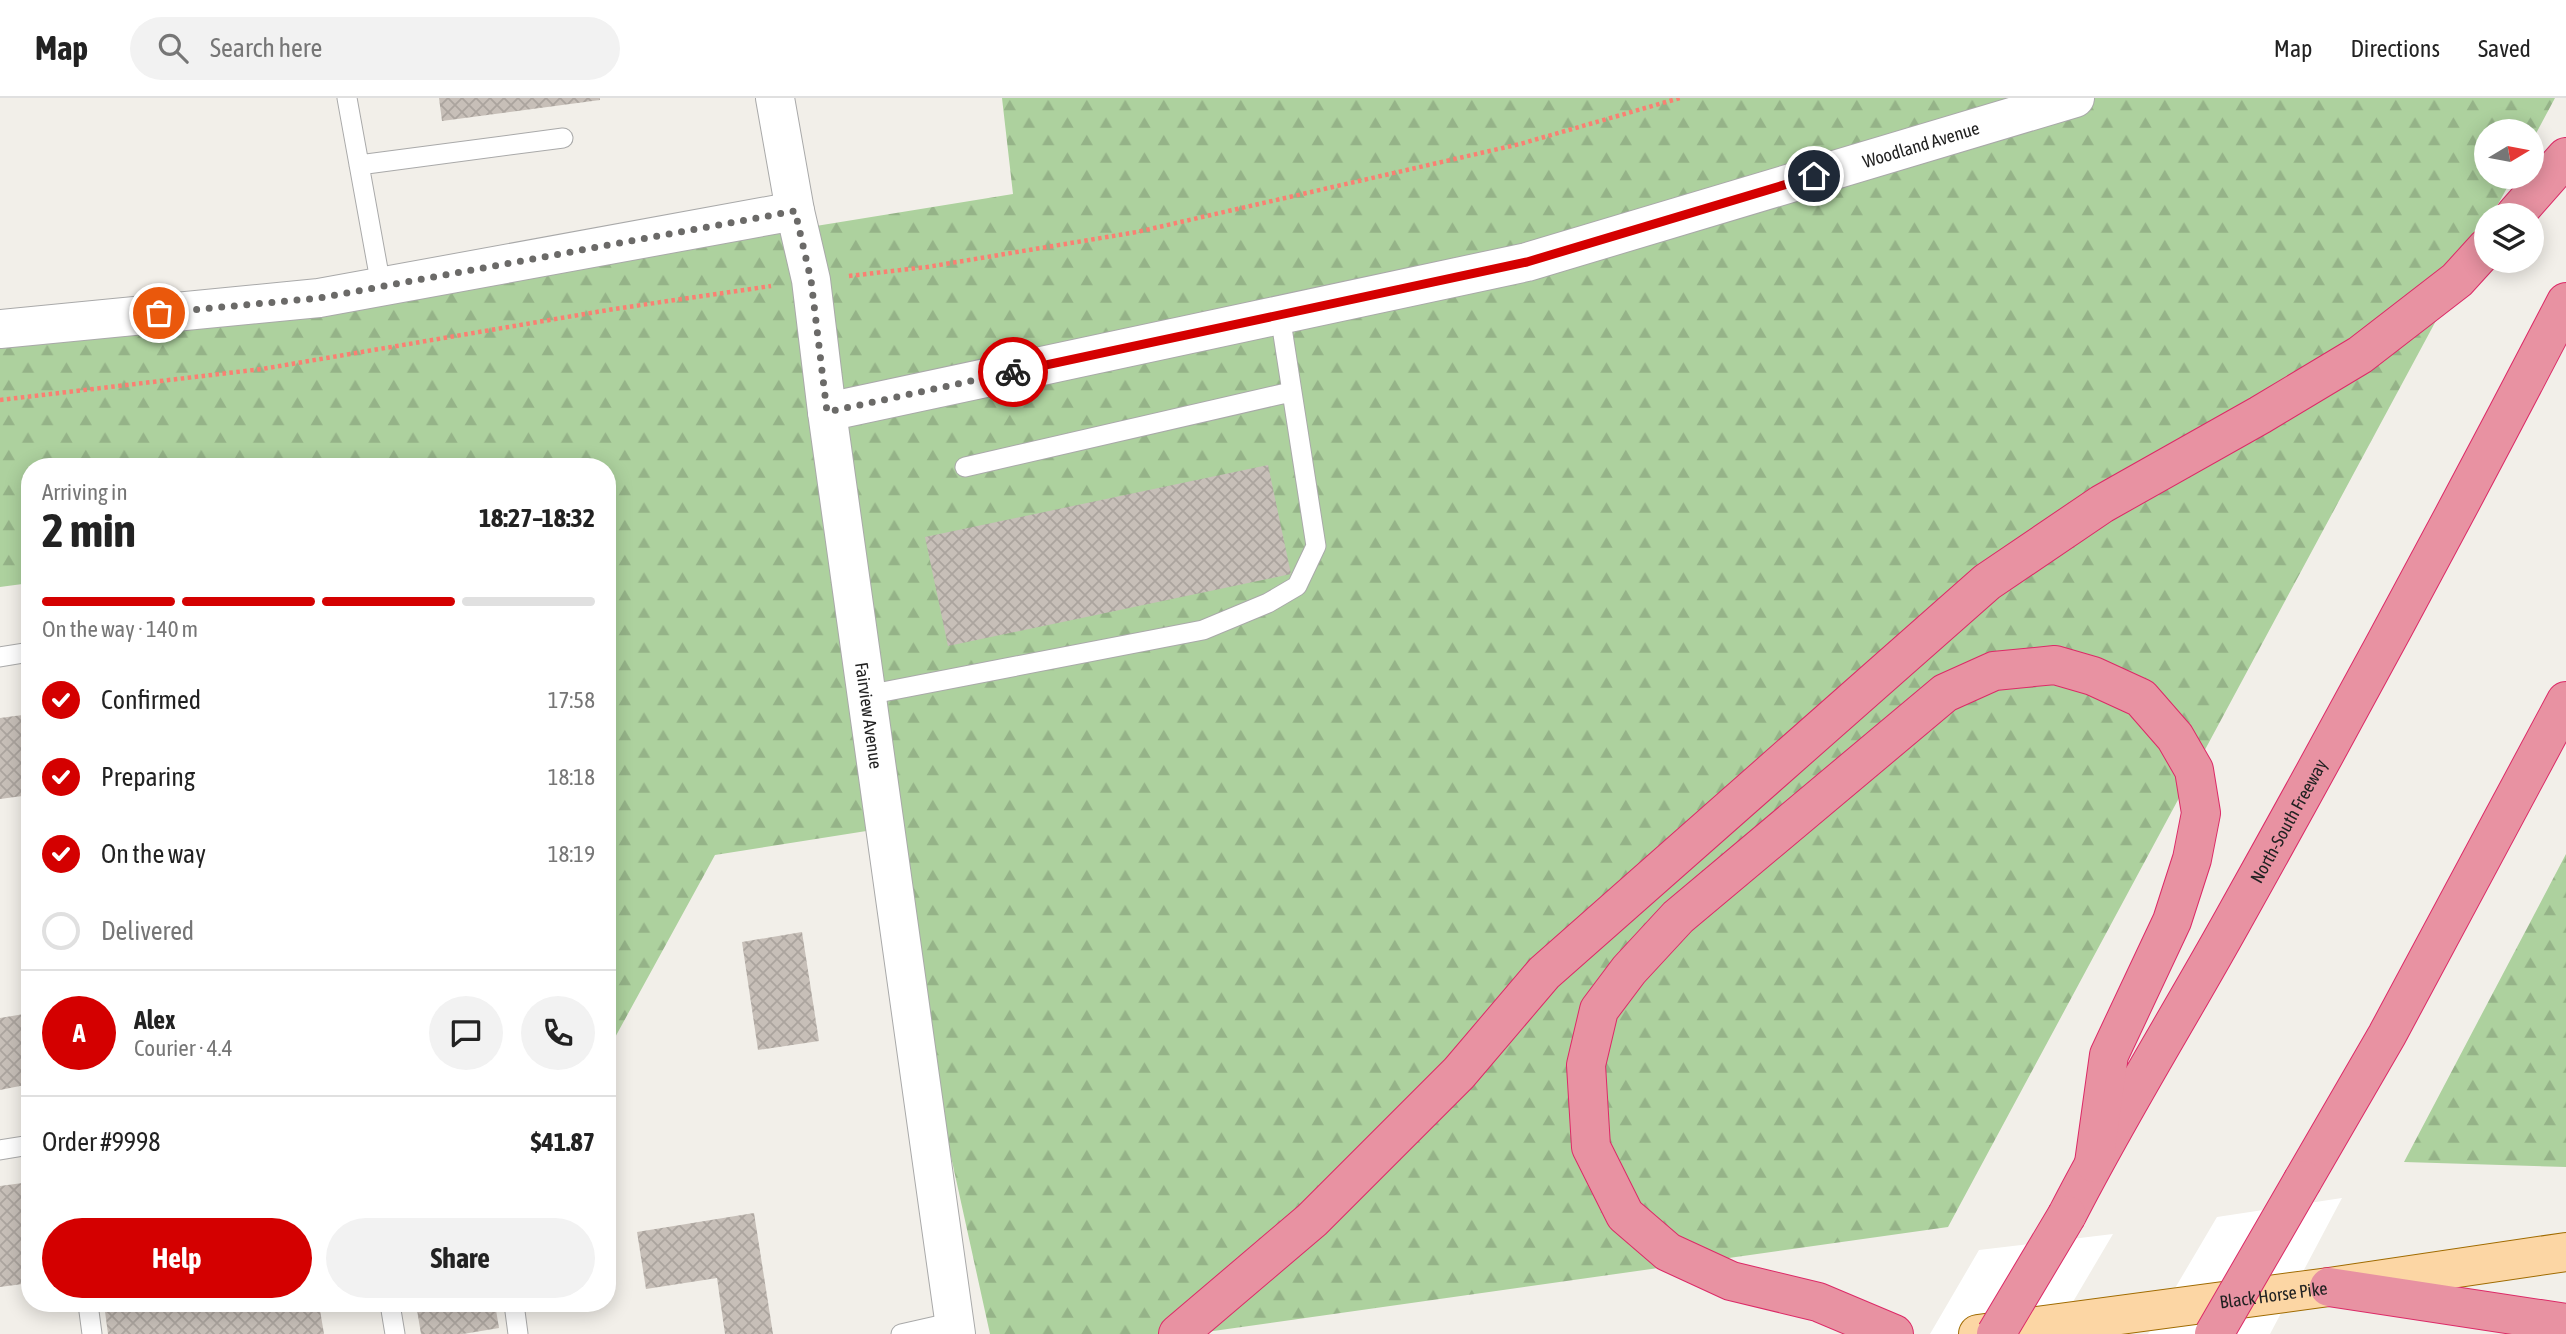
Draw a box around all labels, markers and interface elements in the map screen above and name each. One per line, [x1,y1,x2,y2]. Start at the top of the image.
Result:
search box [130,17,620,80]
text: Map [35,29,88,67]
icon: search [154,29,192,67]
text: Search here [210,33,322,63]
text: Map [2274,35,2312,62]
text: Directions [2350,35,2440,62]
text: Saved [2478,35,2531,62]
street label: Woodland Avenue [1860,117,1982,172]
north arrow [2474,119,2544,189]
map controls [2474,119,2544,273]
pin [1784,146,1844,206]
icon: home [1795,157,1833,195]
button: layers [2474,203,2544,273]
pin [129,283,189,343]
icon: bag [140,294,178,332]
courier [978,337,1048,407]
icon: bike [994,353,1032,391]
text: Arriving in [42,479,128,505]
text: 18:27–18:32 [479,503,595,533]
text: 2 min [42,504,136,557]
text: On the way · 140 m [42,616,198,642]
street label: Fairview Avenue [852,661,887,770]
icon: check [42,681,80,719]
text: Confirmed [101,685,201,715]
text: 17:58 [548,687,595,713]
street label: North-South Freeway [2245,755,2331,886]
icon: check [42,758,80,796]
text: Preparing [101,762,195,792]
text: 18:18 [548,764,595,790]
icon: check [42,835,80,873]
text: On the way [101,839,206,869]
text: 18:19 [548,841,595,867]
text: Delivered [101,916,194,946]
button: chat [429,996,503,1070]
button: phone [521,996,595,1070]
text: Alex [134,1005,175,1035]
text: A [73,1018,85,1048]
text: Courier · 4.4 [134,1035,233,1061]
text: Order #9998 [42,1127,161,1157]
text: $41.87 [531,1127,595,1157]
button: Help [42,1218,312,1298]
button: Share [326,1218,595,1298]
street label: Black Horse Pike [2218,1277,2328,1312]

